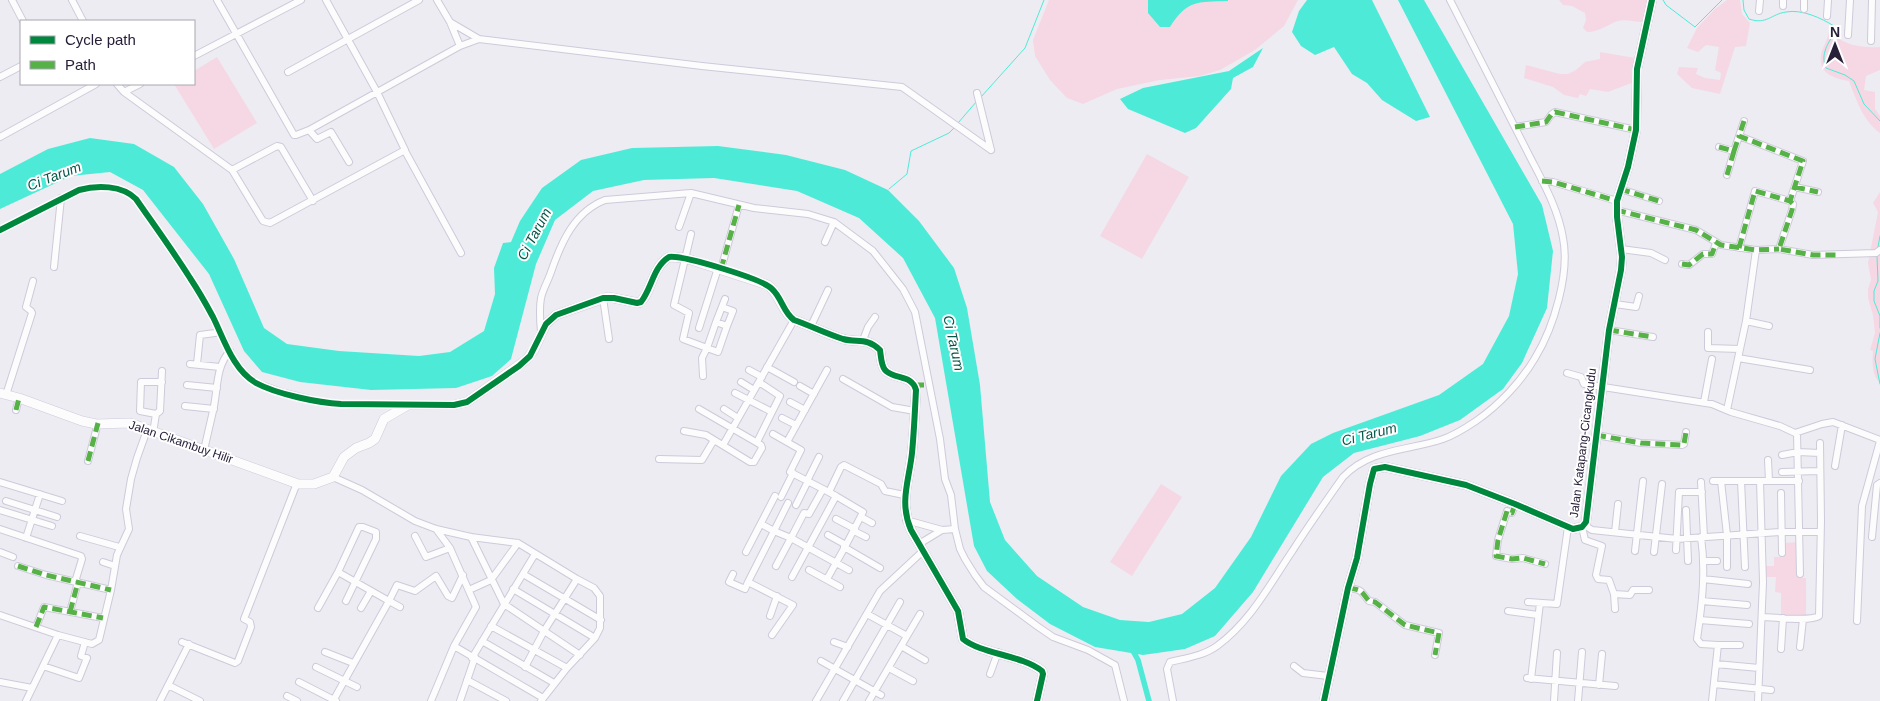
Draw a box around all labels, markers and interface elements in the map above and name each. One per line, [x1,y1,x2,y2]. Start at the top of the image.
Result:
legend [20,20,195,85]
north arrow [1810,20,1860,70]
text: N [1830,24,1840,40]
text: Cycle path [65,31,136,48]
text: Path [65,56,96,73]
water label: Ci Tarum [25,158,83,194]
water label: Ci Tarum [514,205,554,263]
water label: Ci Tarum [940,314,968,373]
street label: Jalan Katapang-Cicangkudu [1567,367,1599,519]
street label: Jalan Cikambuy Hilir [127,418,235,466]
water label: Ci Tarum [1340,419,1399,449]

